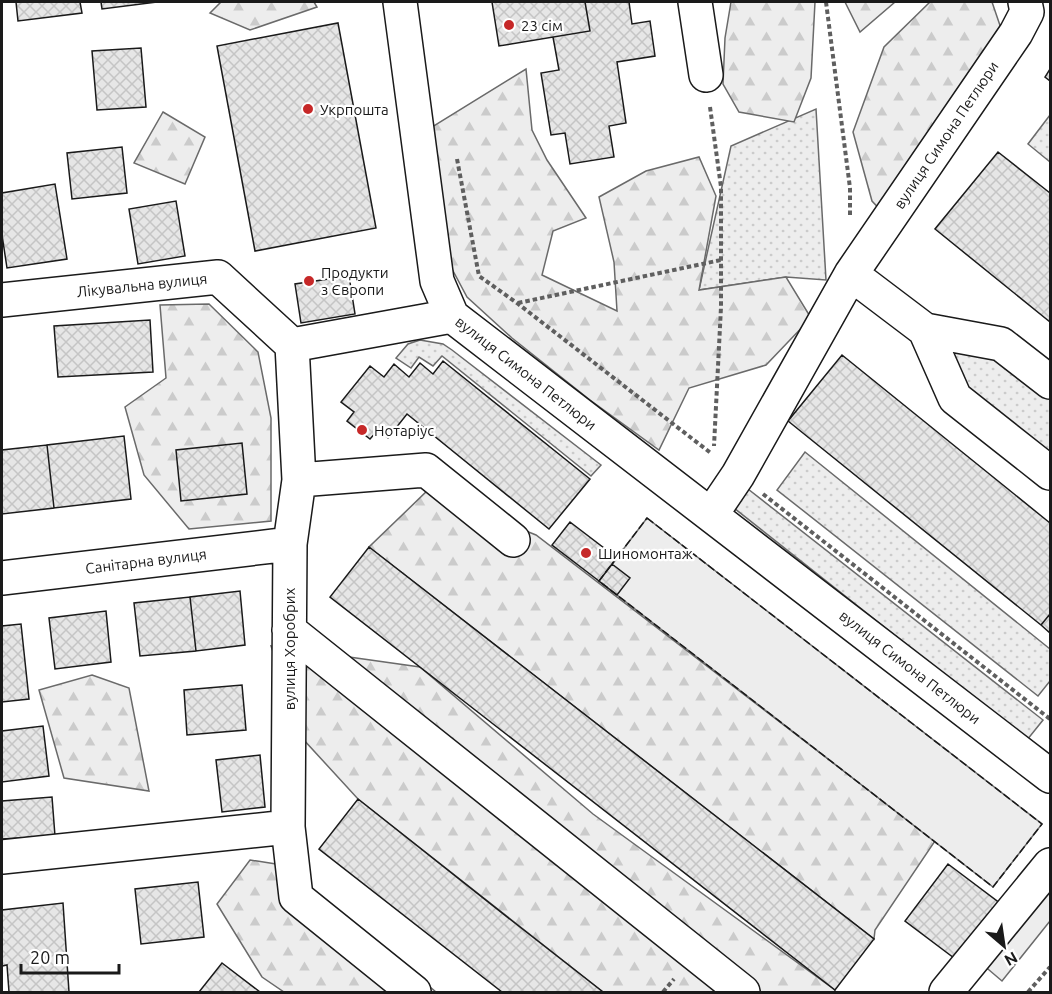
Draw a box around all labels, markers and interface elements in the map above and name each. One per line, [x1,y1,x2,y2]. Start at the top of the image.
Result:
place label: 23 сім [521,17,563,34]
marker: 23 сім [502,18,516,32]
street label: вулиця Симона Петлюри [890,58,1002,212]
place label: Укрпошта [320,101,389,118]
marker: Укрпошта [301,102,315,116]
place label: Продукти з Європи [321,264,389,298]
street label: Лікувальна вулиця [76,270,208,300]
marker: Продукти з Європи [302,274,316,288]
street label: вулиця Симона Петлюри [452,313,600,433]
place label: Нотаріус [374,422,434,439]
marker: Нотаріус [355,423,369,437]
street label: Санітарна вулиця [84,545,208,577]
place label: Шиномонтаж [598,545,693,562]
marker: Шиномонтаж [579,546,593,560]
street label: вулиця Хоробрих [281,587,298,710]
street label: вулиця Симона Петлюри [836,607,984,727]
north arrow [974,916,1034,976]
scale bar [21,937,118,975]
text: 20 m [30,947,70,967]
text: N [1002,948,1021,970]

